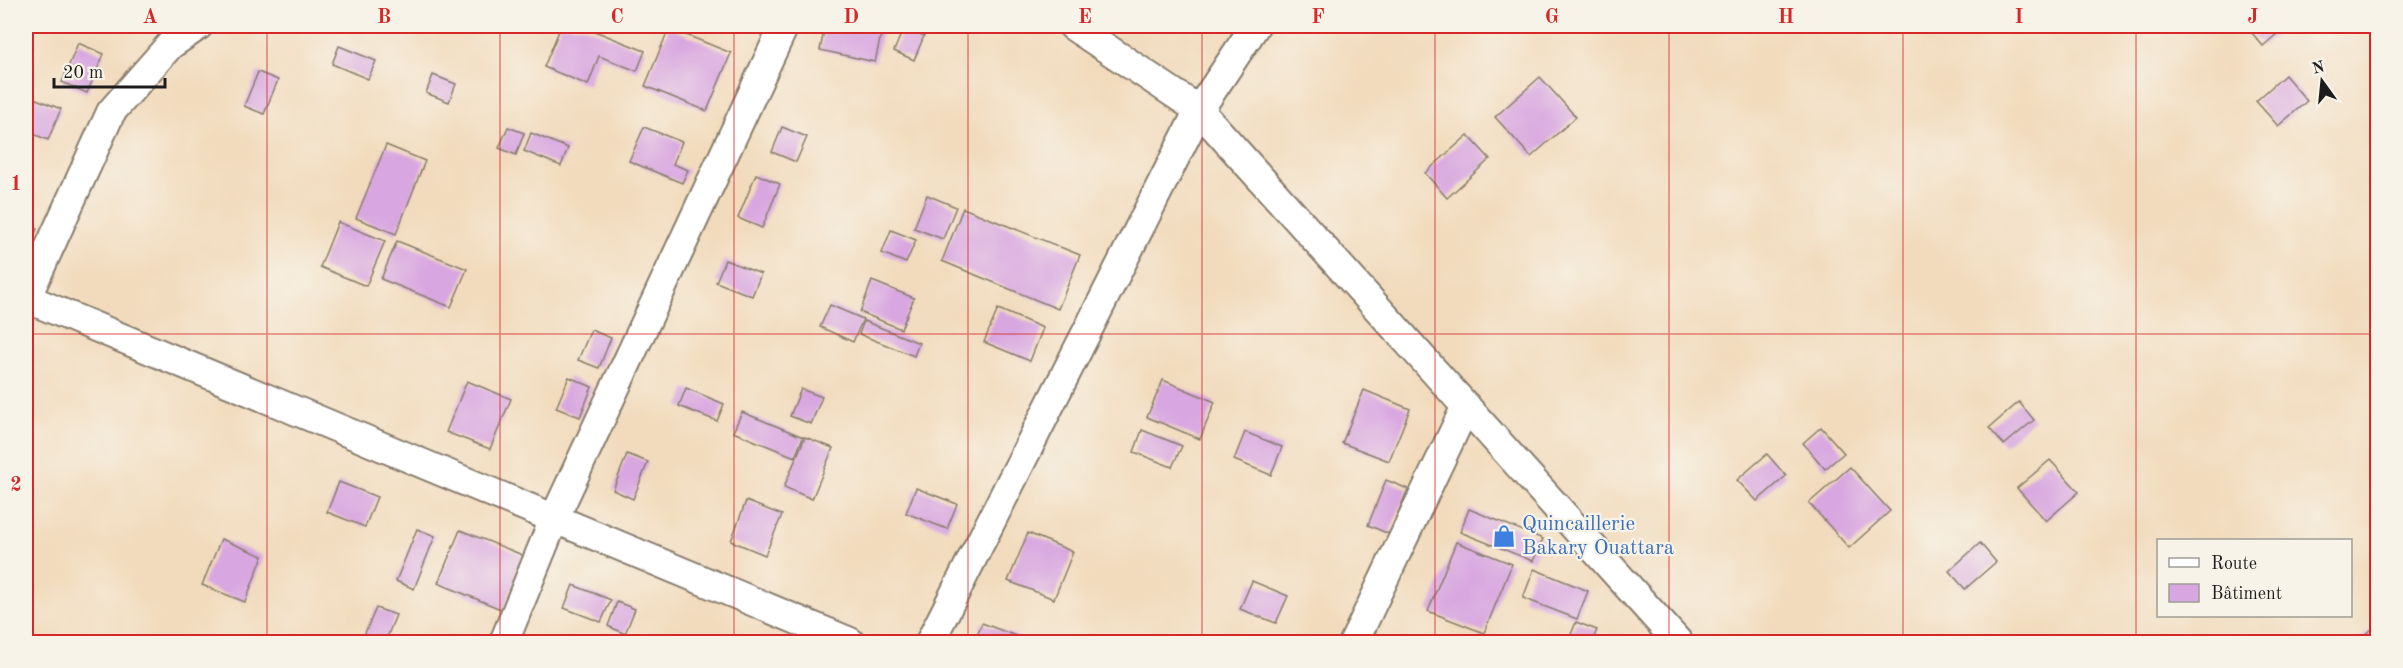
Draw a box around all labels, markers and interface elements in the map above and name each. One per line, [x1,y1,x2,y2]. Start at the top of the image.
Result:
text: A [142,8,158,28]
text: B [377,8,391,28]
text: C [610,8,624,28]
text: D [843,8,859,28]
text: E [1078,8,1092,28]
text: F [1311,8,1325,28]
text: G [1545,8,1559,28]
text: H [1778,8,1794,28]
text: I [2015,8,2023,28]
text: J [2248,8,2259,28]
scale bar [54,51,165,89]
north arrow [2292,51,2352,111]
text: N [2311,59,2327,78]
text: 20 m [63,64,103,82]
text: 1 [10,175,22,195]
text: 2 [10,476,22,496]
place label: Quincaillerie Bakary Ouattara [1522,514,1674,559]
shop icon: Quincaillerie Bakary Ouattara [1491,523,1517,549]
legend [2157,539,2352,617]
text: Route [2211,555,2257,573]
text: Bâtiment [2211,585,2282,603]

